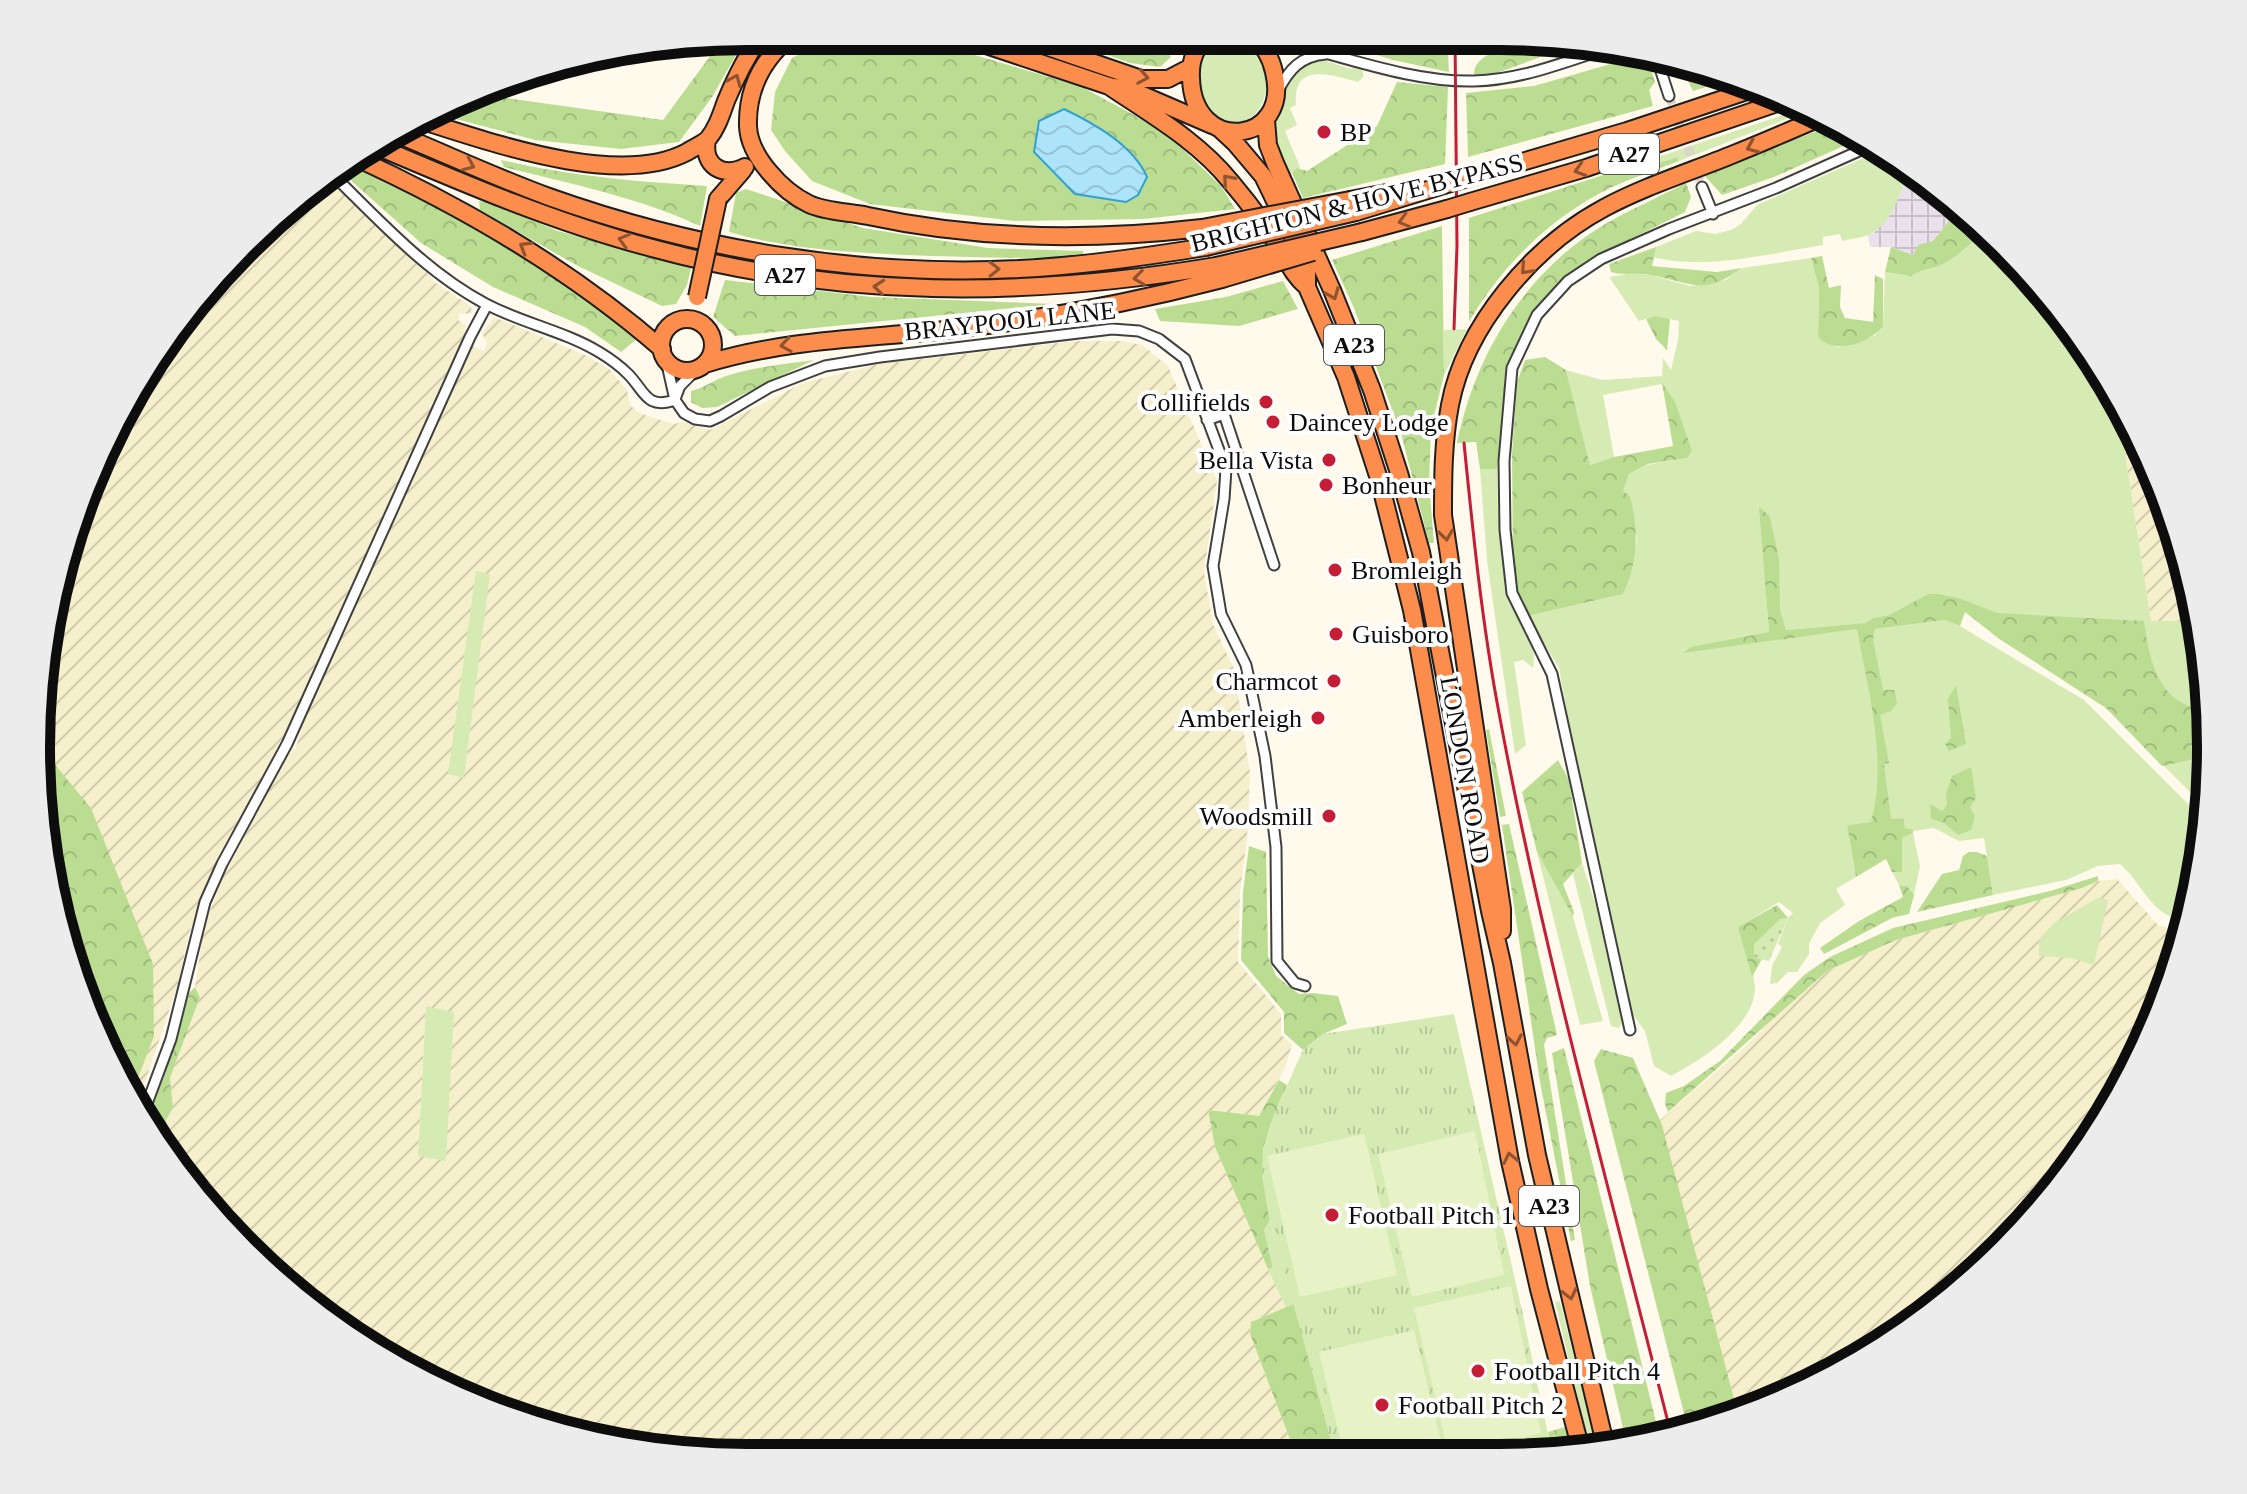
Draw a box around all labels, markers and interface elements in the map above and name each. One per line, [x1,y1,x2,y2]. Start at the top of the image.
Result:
one-way arrow [1137,68,1150,85]
one-way arrow [725,74,742,88]
place label: BP [1340,118,1372,147]
marker: BP [1315,123,1333,141]
road number: A27 [1599,134,1659,174]
one-way arrow [1746,137,1760,153]
street label: BRIGHTON & HOVE BYPASS [1188,148,1526,258]
one-way arrow [461,155,475,171]
one-way arrow [1573,161,1587,177]
one-way arrow [1224,174,1238,189]
one-way arrow [1398,211,1412,228]
one-way arrow [617,233,631,249]
one-way arrow [519,241,534,257]
road number: A27 [755,255,815,295]
one-way arrow [988,260,1001,278]
one-way arrow [1520,260,1535,274]
one-way arrow [1132,270,1145,287]
one-way arrow [872,278,885,295]
one-way arrow [1323,286,1340,300]
street label: BRAYPOOL LANE [903,295,1117,347]
road number: A23 [1324,325,1384,365]
one-way arrow [779,335,793,352]
place label: Collifields [1140,388,1250,417]
marker: Collifields [1257,393,1275,411]
place label: Daincey Lodge [1289,408,1449,437]
marker: Daincey Lodge [1264,413,1282,431]
place label: Bella Vista [1199,446,1313,475]
marker: Bella Vista [1320,451,1338,469]
place label: Bonheur [1342,471,1432,500]
marker: Bonheur [1317,476,1335,494]
one-way arrow [1437,528,1454,542]
place label: Bromleigh [1351,556,1462,585]
marker: Bromleigh [1326,561,1344,579]
place label: Guisboro [1352,620,1449,649]
marker: Guisboro [1327,625,1345,643]
place label: Charmcot [1215,667,1319,696]
marker: Charmcot [1325,672,1343,690]
street label: LONDON ROAD [1434,674,1496,866]
place label: Amberleigh [1178,704,1302,733]
marker: Amberleigh [1309,709,1327,727]
place label: Woodsmill [1200,802,1313,831]
marker: Woodsmill [1320,807,1338,825]
one-way arrow [1506,1033,1523,1047]
one-way arrow [1502,1152,1519,1165]
road number: A23 [1519,1186,1579,1226]
place label: Football Pitch 1 [1348,1201,1514,1230]
marker: Football Pitch 1 [1323,1206,1341,1224]
one-way arrow [1560,1287,1577,1300]
place label: Football Pitch 4 [1494,1357,1660,1386]
marker: Football Pitch 4 [1469,1362,1487,1380]
place label: Football Pitch 2 [1398,1391,1564,1420]
marker: Football Pitch 2 [1373,1396,1391,1414]

